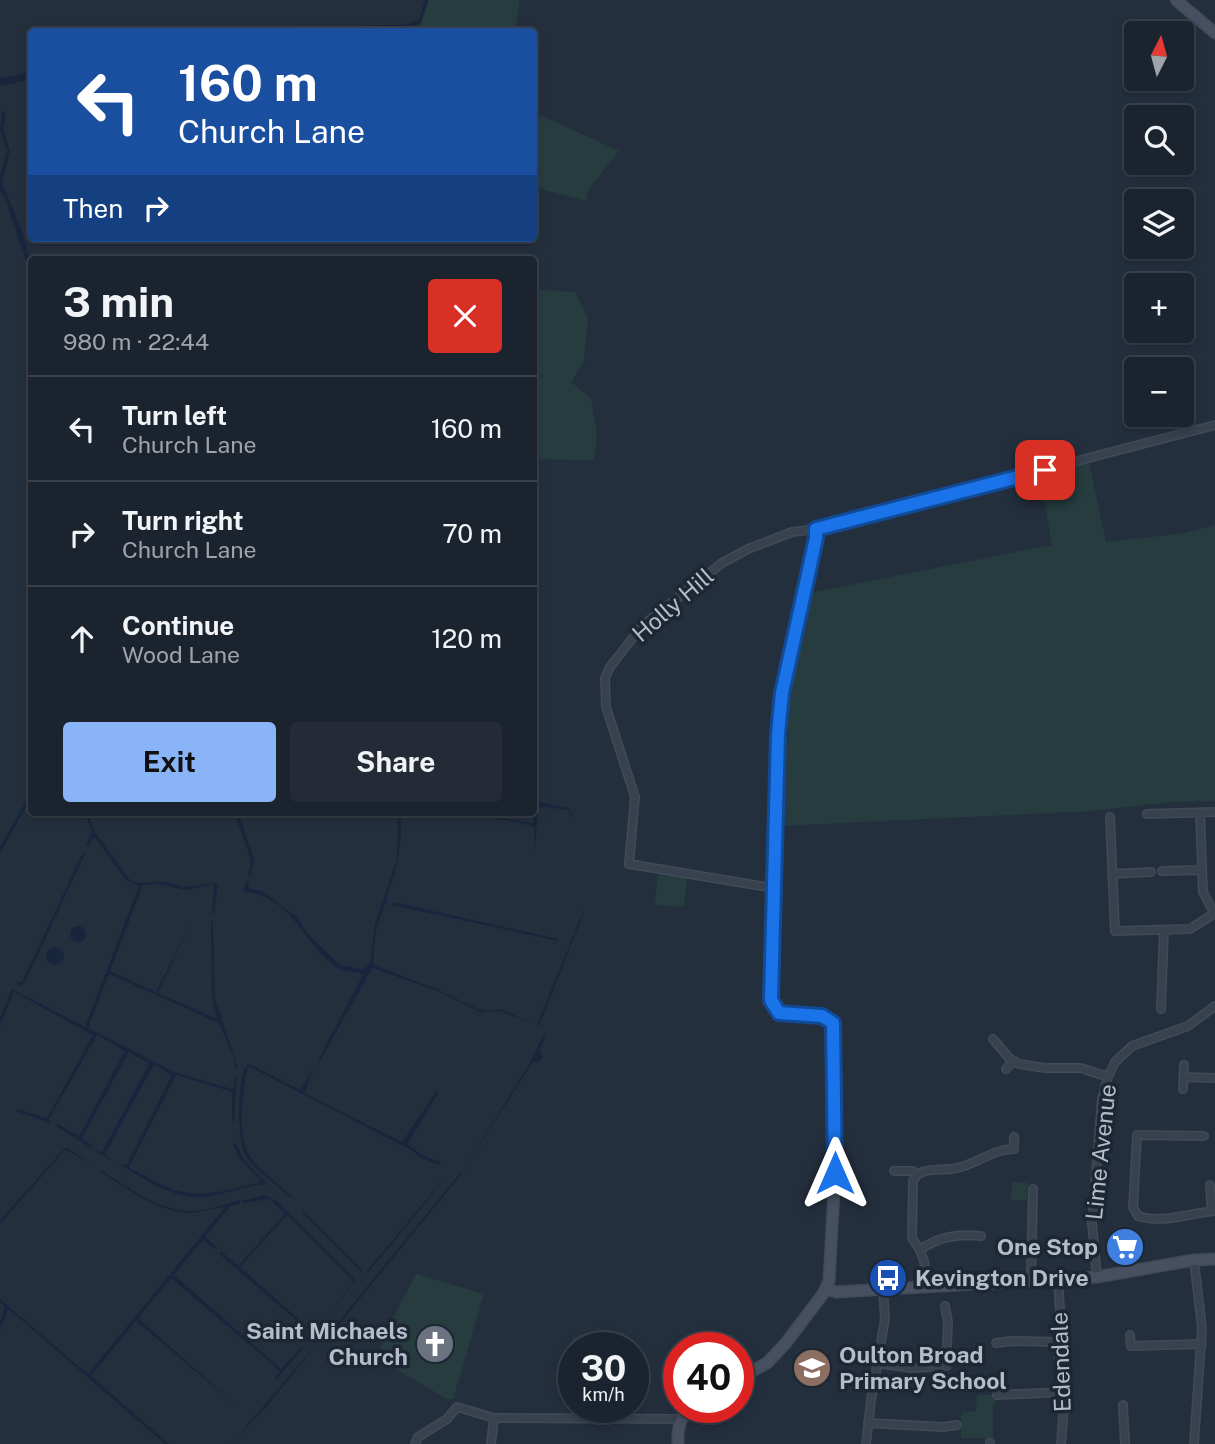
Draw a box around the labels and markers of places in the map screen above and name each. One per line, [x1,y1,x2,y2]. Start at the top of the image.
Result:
pin [1015,440,1075,500]
supermarket icon: One Stop [1104,1226,1146,1268]
place label: One Stop [997,1233,1098,1260]
bus stop icon: Kevington Drive [867,1257,909,1299]
place label: Kevington Drive [915,1264,1089,1291]
place label: Saint Michaels Church [246,1317,408,1370]
church icon: Saint Michaels Church [414,1323,456,1365]
place label: Oulton Broad Primary School [839,1341,1007,1394]
school or university icon: Oulton Broad Primary School [791,1347,833,1389]

